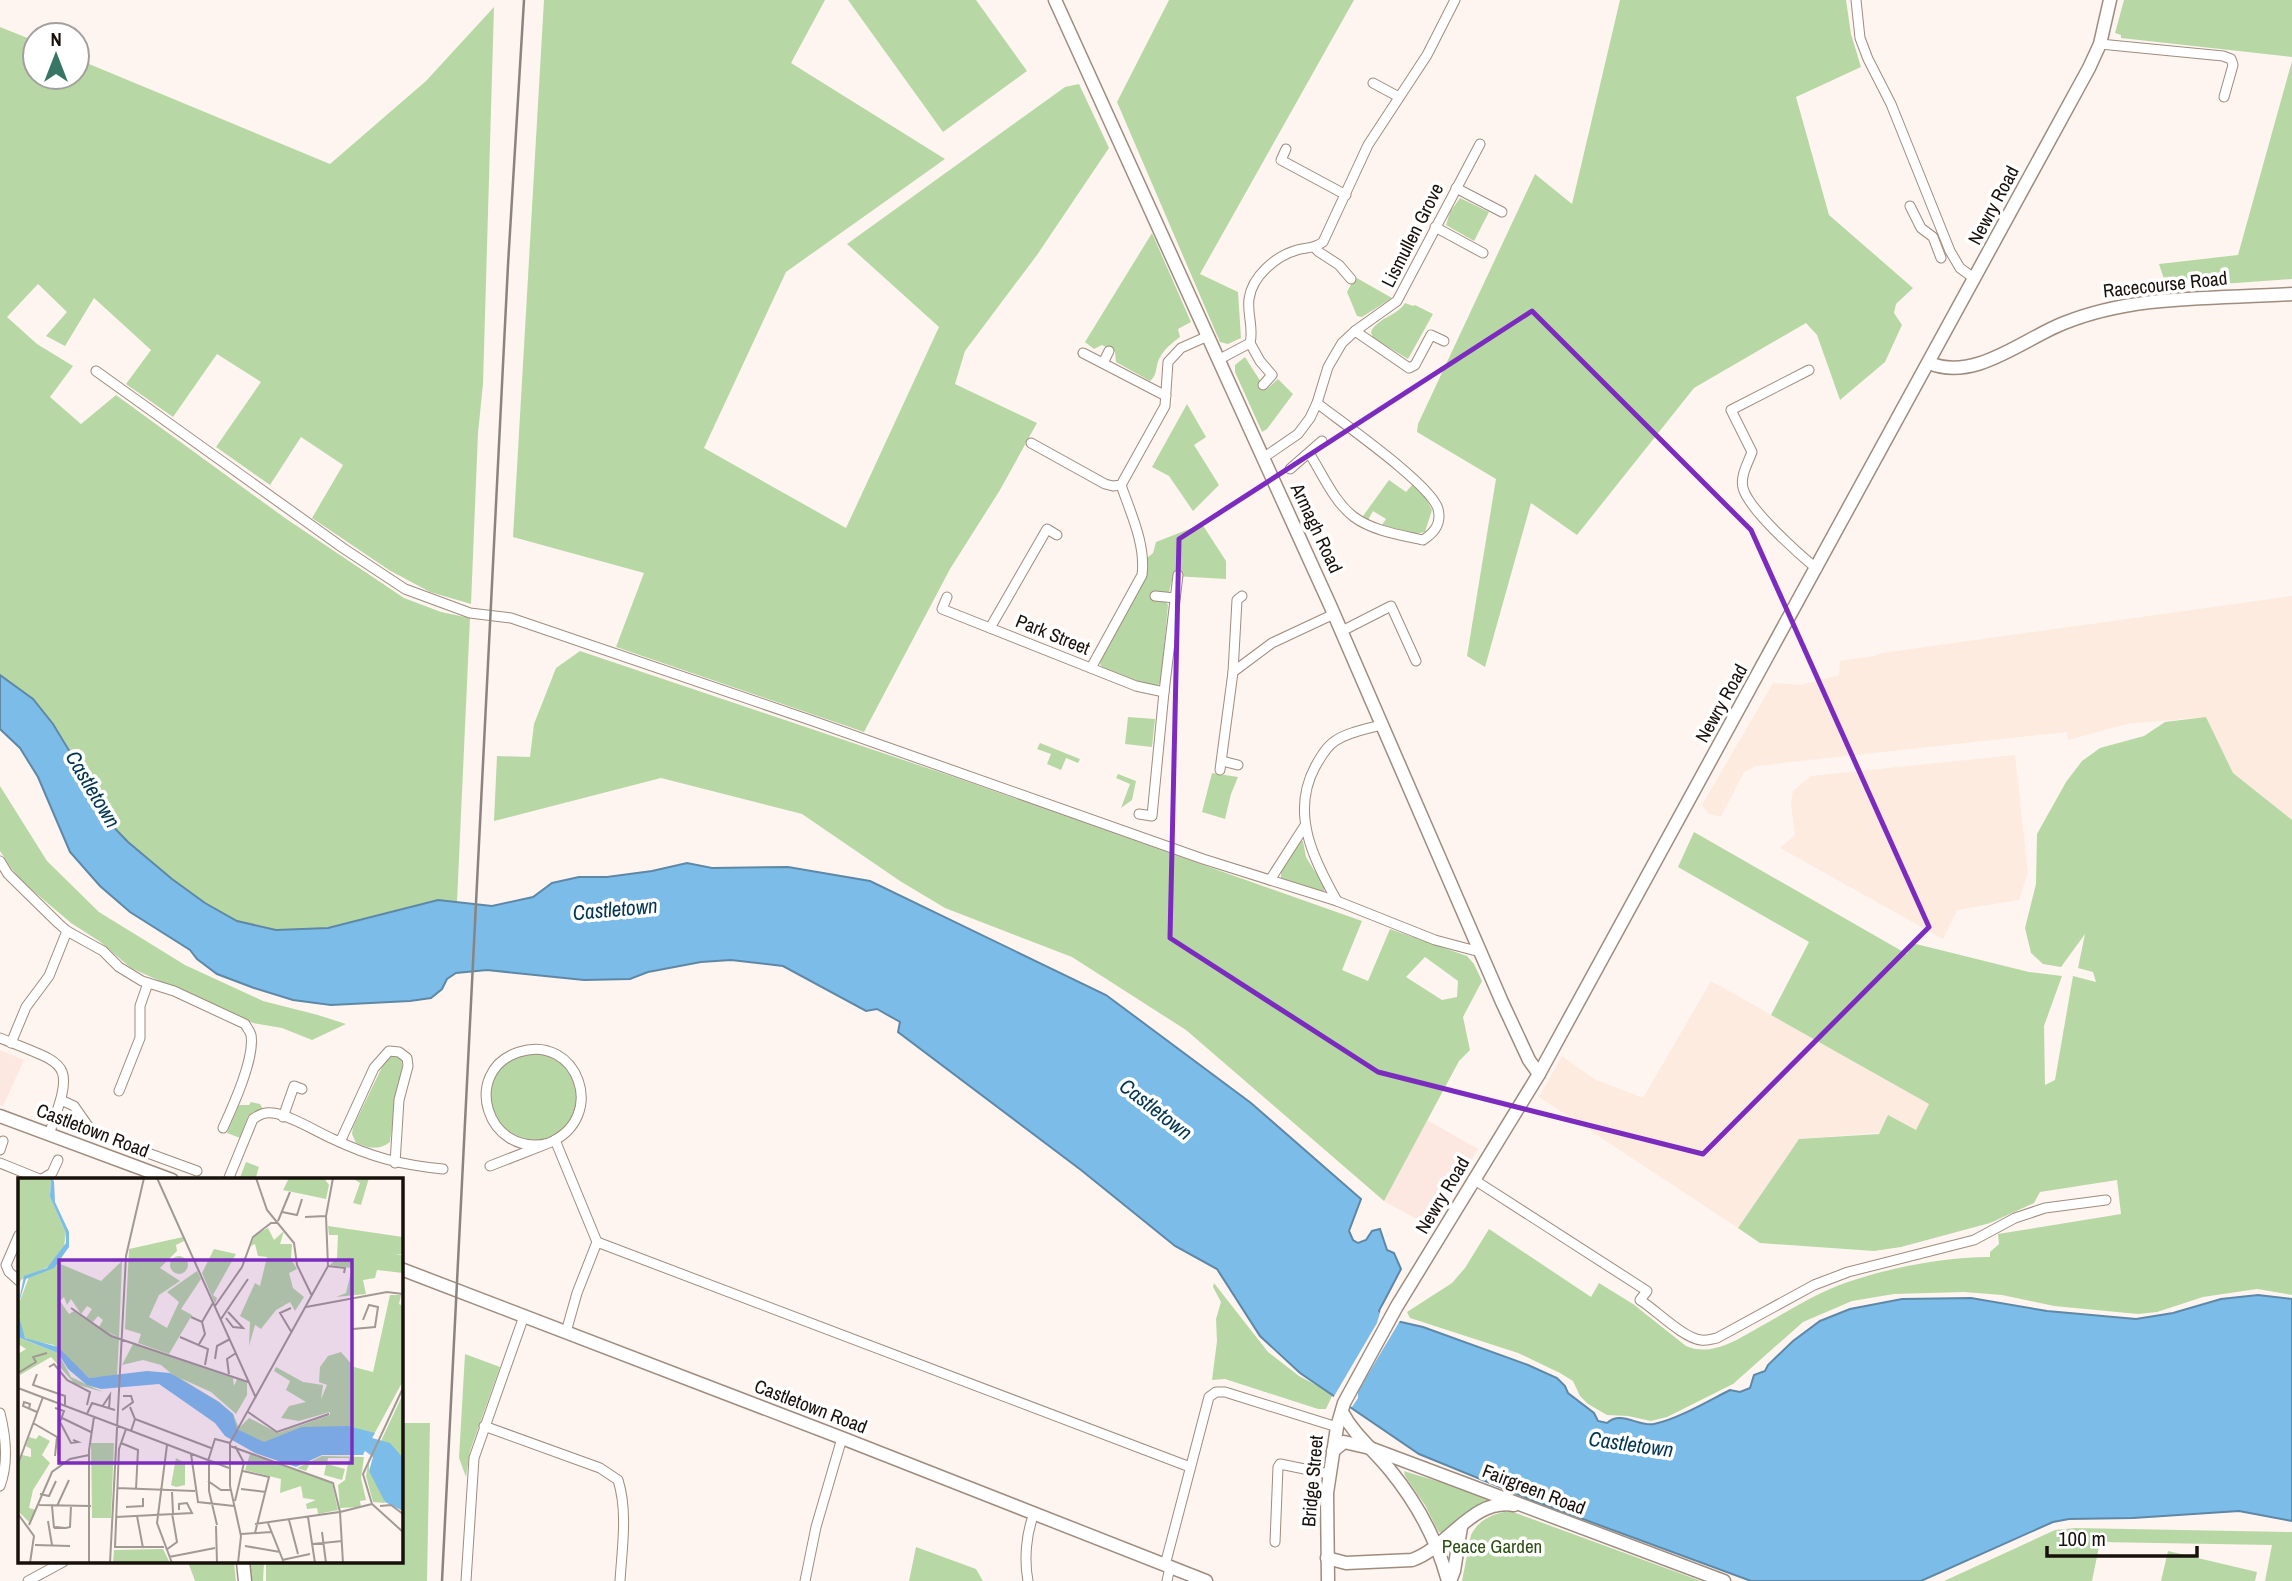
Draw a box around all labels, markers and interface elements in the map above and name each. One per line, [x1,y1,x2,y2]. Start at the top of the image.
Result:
north arrow [21,21,91,91]
text: N [50,26,62,52]
street label: Newry Road [1961,161,2025,249]
street label: Lismullen Grove [1375,179,1449,291]
street label: Racecourse Road [2102,265,2228,303]
street label: Armagh Road [1284,478,1349,577]
street label: Park Street [1012,607,1095,661]
street label: Newry Road [1689,659,1753,747]
water label: Castletown [59,745,127,833]
water label: Castletown [571,891,659,927]
water label: Castletown [1114,1071,1198,1147]
street label: Castletown Road [33,1097,153,1163]
street label: Newry Road [1409,1152,1475,1238]
inset map [18,1178,402,1564]
street label: Castletown Road [751,1373,871,1439]
water label: Castletown [1587,1424,1675,1464]
street label: Bridge Street [1295,1433,1329,1528]
street label: Fairgreen Road [1479,1457,1589,1521]
scale bar [2047,1514,2198,1558]
text: 100 m [2058,1524,2106,1553]
park label: Peace Garden [1442,1533,1542,1559]

